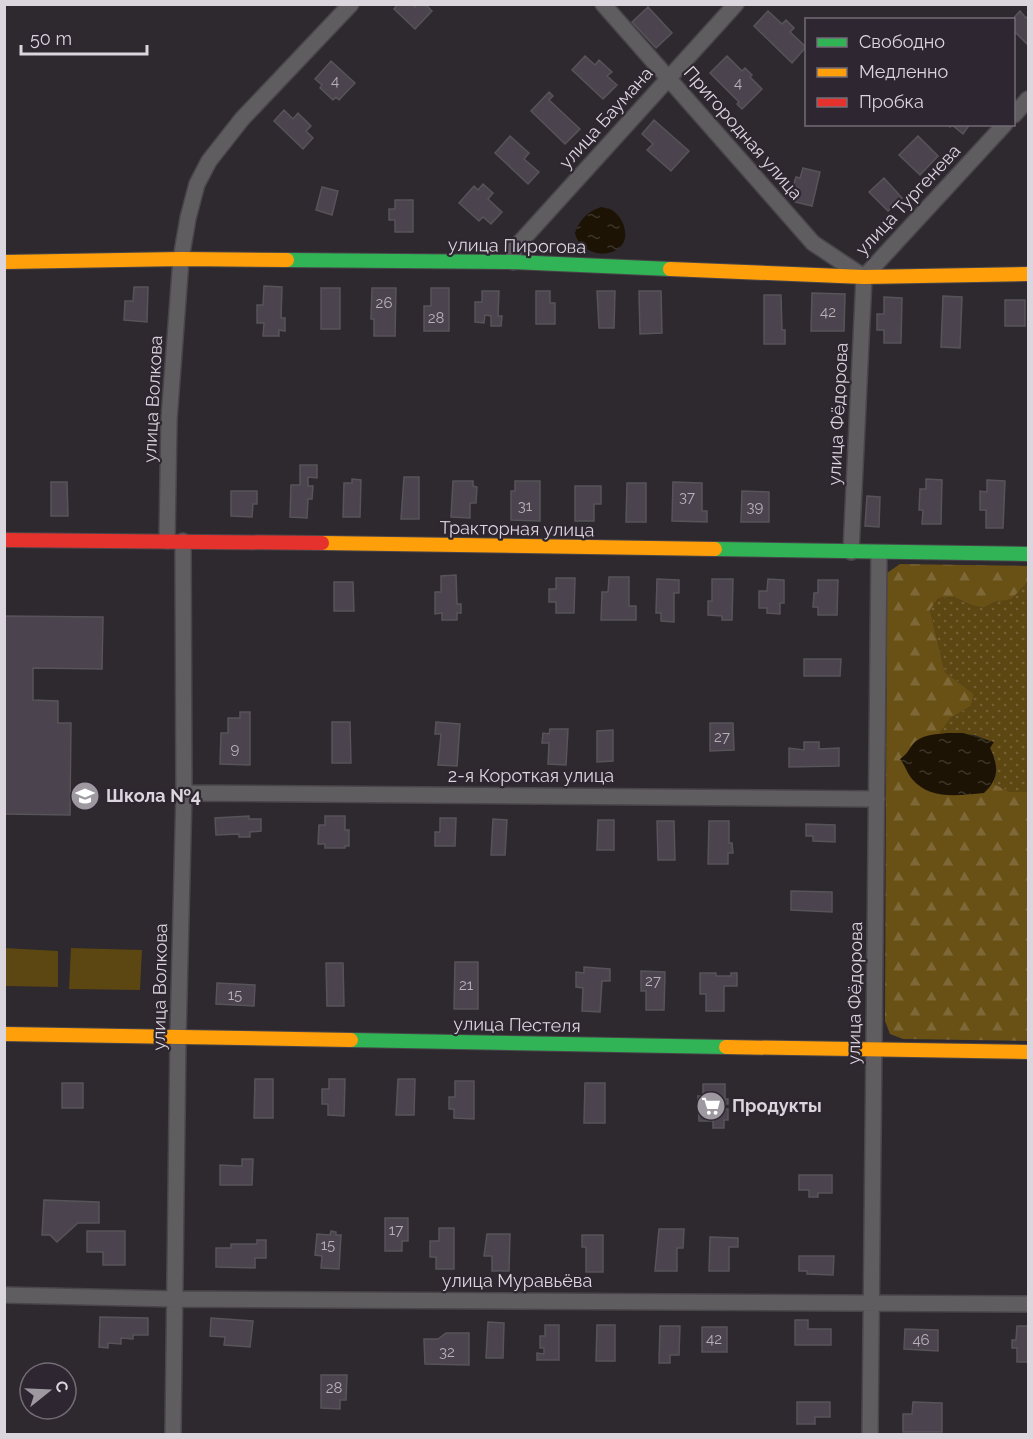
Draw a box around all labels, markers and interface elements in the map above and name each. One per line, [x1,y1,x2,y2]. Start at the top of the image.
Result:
scale bar [21,18,147,56]
legend [805,18,1015,126]
text: 50 m [30,28,72,49]
text: Свободно [859,31,945,52]
text: Медленно [859,61,948,82]
street label: Пригородная улица [680,62,807,204]
street label: улица Баумана [555,63,657,173]
house number: 4 [331,72,339,90]
house number: 4 [734,74,742,92]
text: Пробка [859,91,924,112]
street label: улица Тургенева [851,140,964,259]
street label: улица Пирогова [448,234,586,257]
house number: 26 [376,294,392,312]
house number: 42 [820,303,836,321]
house number: 28 [428,309,444,327]
street label: улица Волкова [139,335,166,463]
street label: улица Фёдорова [823,342,852,486]
house number: 37 [679,488,695,506]
house number: 31 [518,497,533,515]
house number: 39 [747,498,764,516]
street label: Тракторная улица [439,517,595,540]
house number: 27 [714,728,730,746]
house number: 9 [231,740,240,758]
street label: 2-я Короткая улица [448,765,614,786]
school or university icon: Школа №4 [69,780,101,812]
place label: Школа №4 [106,785,201,806]
street label: улица Фёдорова [843,921,866,1065]
street label: улица Волкова [148,923,171,1051]
house number: 27 [645,972,661,990]
house number: 21 [459,976,474,994]
house number: 15 [228,986,242,1004]
street label: улица Пестеля [453,1013,581,1036]
supermarket icon: Продукты [695,1090,727,1122]
place label: Продукты [732,1095,822,1116]
house number: 17 [389,1221,403,1239]
house number: 15 [321,1236,335,1254]
street label: улица Муравьёва [442,1270,592,1291]
house number: 42 [706,1330,722,1348]
house number: 46 [912,1331,930,1349]
house number: 32 [439,1343,455,1361]
north arrow [18,1361,78,1421]
text: С [51,1378,73,1395]
house number: 28 [326,1379,342,1397]

